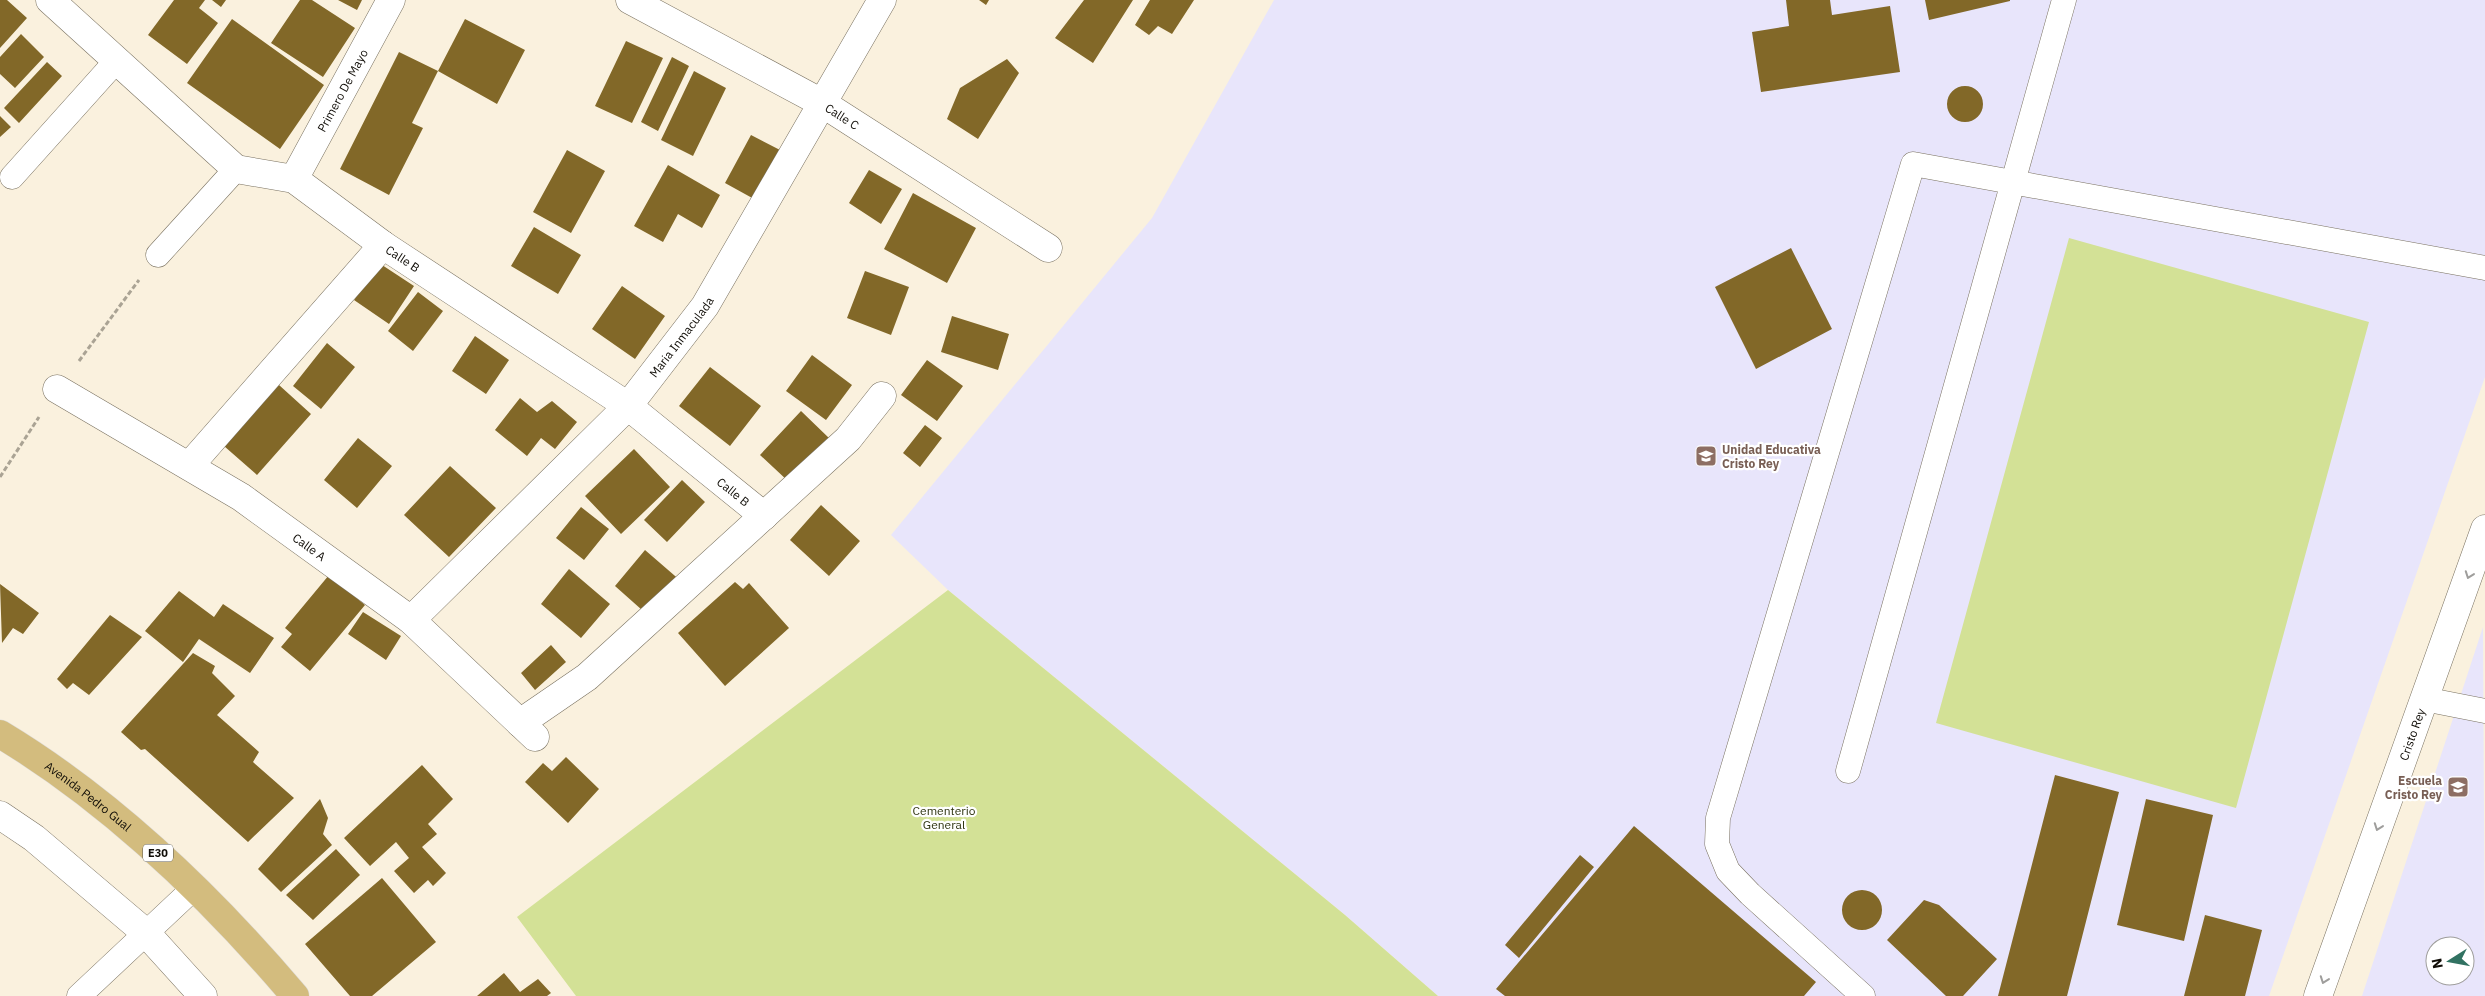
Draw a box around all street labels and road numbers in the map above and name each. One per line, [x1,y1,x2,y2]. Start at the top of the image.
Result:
street label: Primero De Mayo [314,46,371,134]
street label: Calle C [823,100,862,133]
street label: Calle B [383,242,423,275]
street label: Maria Inmaculada [646,293,717,380]
street label: Calle B [714,474,753,509]
street label: Calle A [290,530,329,564]
street label: Cristo Rey [2395,706,2428,762]
street label: Avenida Pedro Gual [42,758,135,834]
road number: E30 [143,844,173,861]

